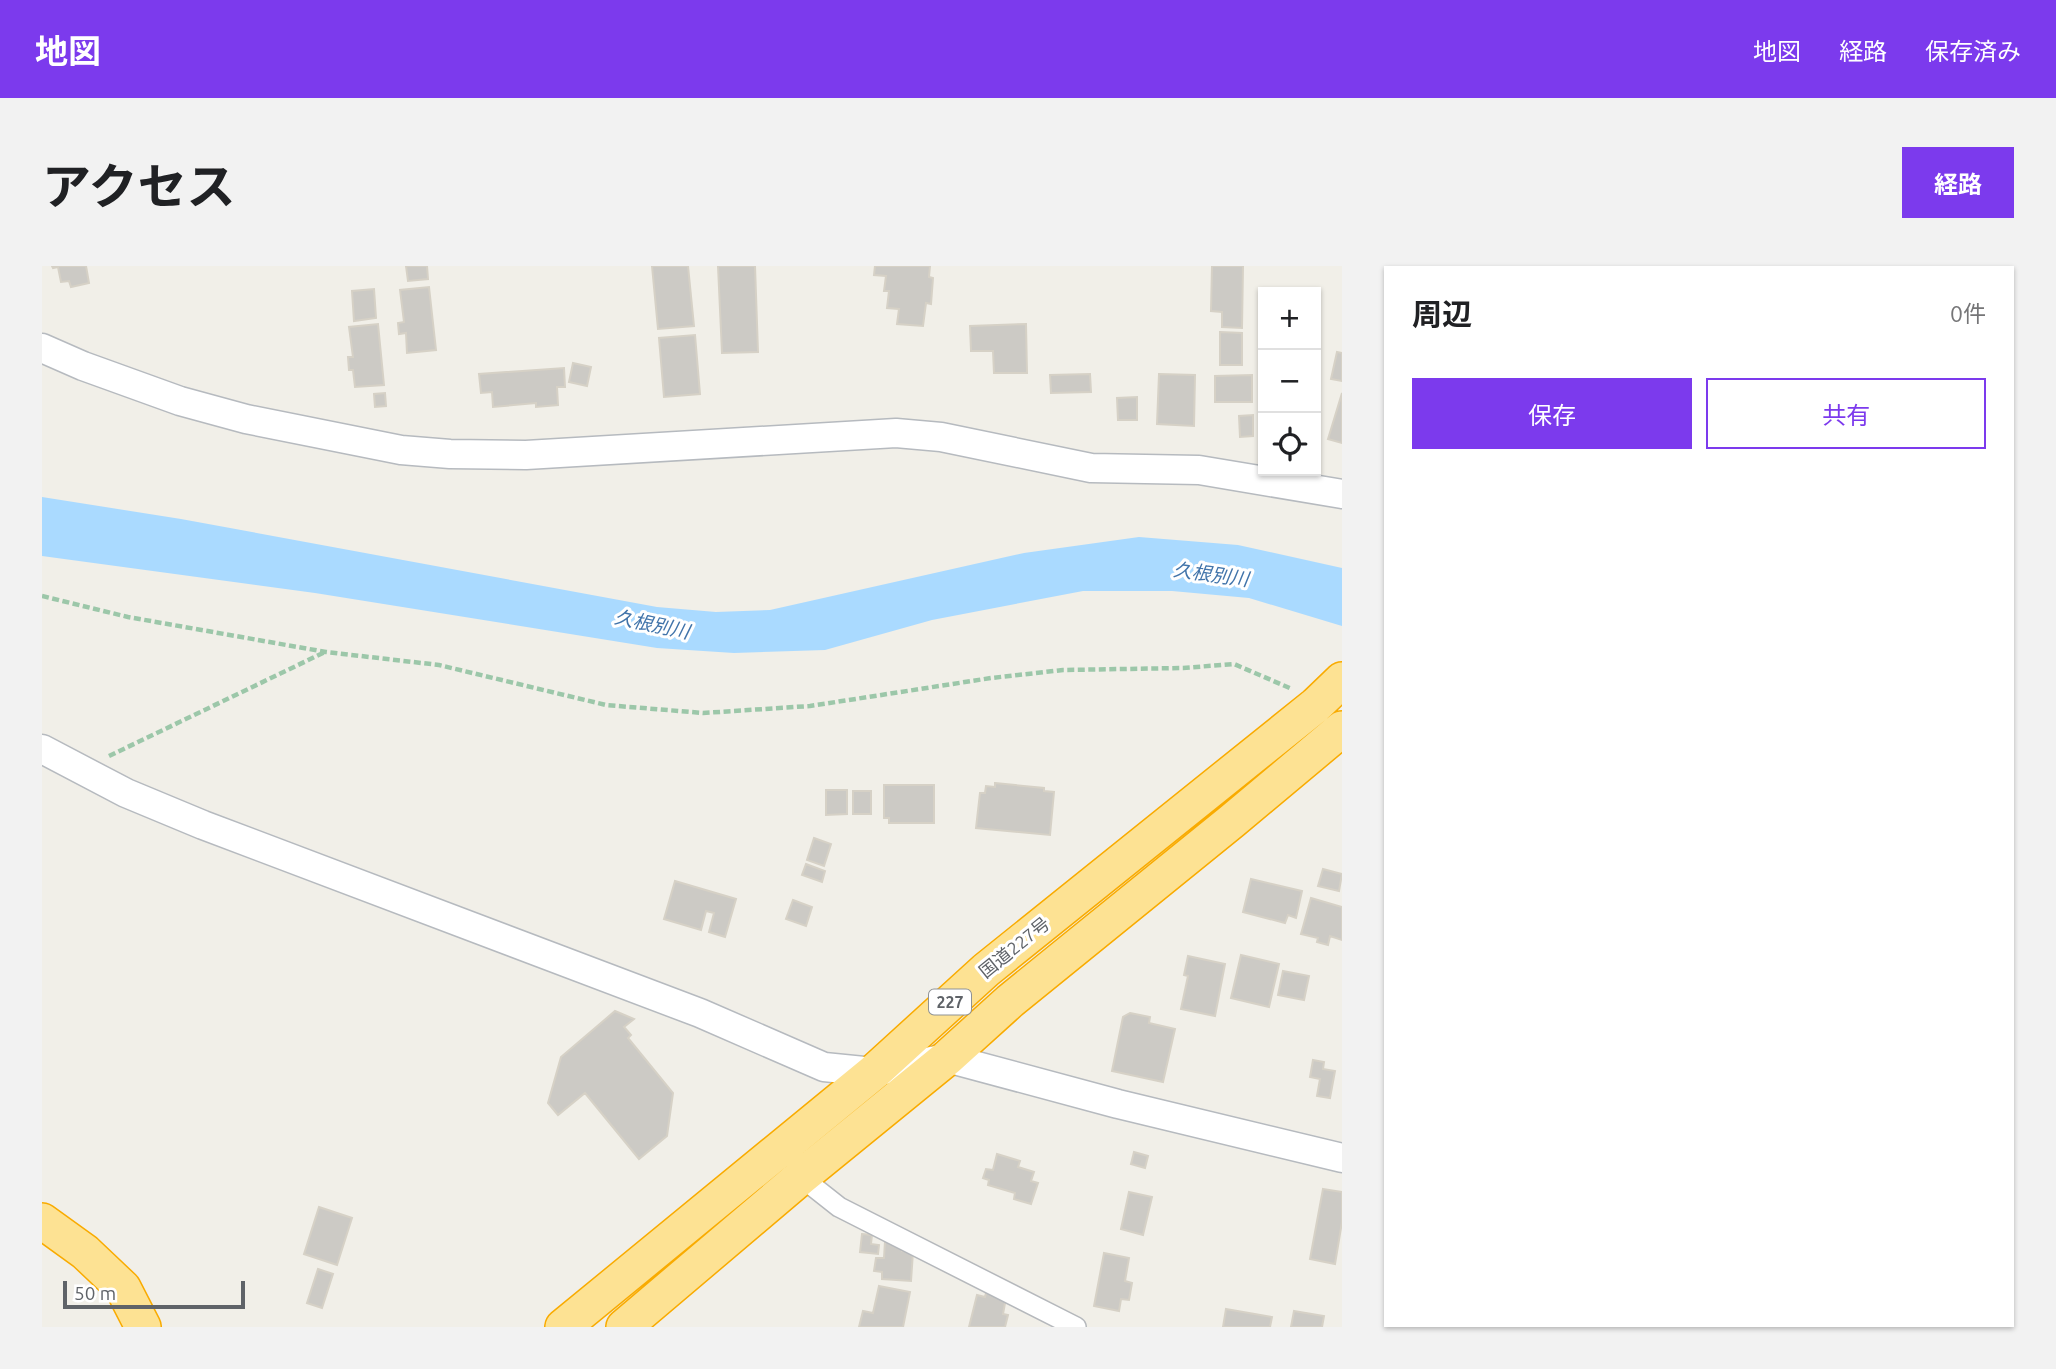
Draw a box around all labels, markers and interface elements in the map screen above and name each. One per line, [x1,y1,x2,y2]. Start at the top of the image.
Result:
text: 地図 [35,32,101,69]
text: 地図 [1753,38,1801,65]
text: 経路 [1839,38,1887,65]
text: 保存済み [1925,38,2021,65]
button: 経路 [1902,147,2014,218]
text: アクセス [42,158,236,213]
map controls [1258,287,1321,476]
button: + [1258,287,1321,350]
text: 周辺 [1412,297,1472,331]
text: 0件 [1950,301,1986,326]
button: − [1258,350,1321,413]
button: 保存 [1412,378,1692,449]
button: 共有 [1706,378,1986,449]
button: locate [1258,413,1321,476]
water label: 久根別川 [1172,558,1252,590]
water label: 久根別川 [613,605,693,643]
street label: 国道227号 [975,913,1053,981]
road number: 227 [929,989,971,1014]
scale bar [63,1278,245,1310]
text: 50 m [74,1282,116,1304]

